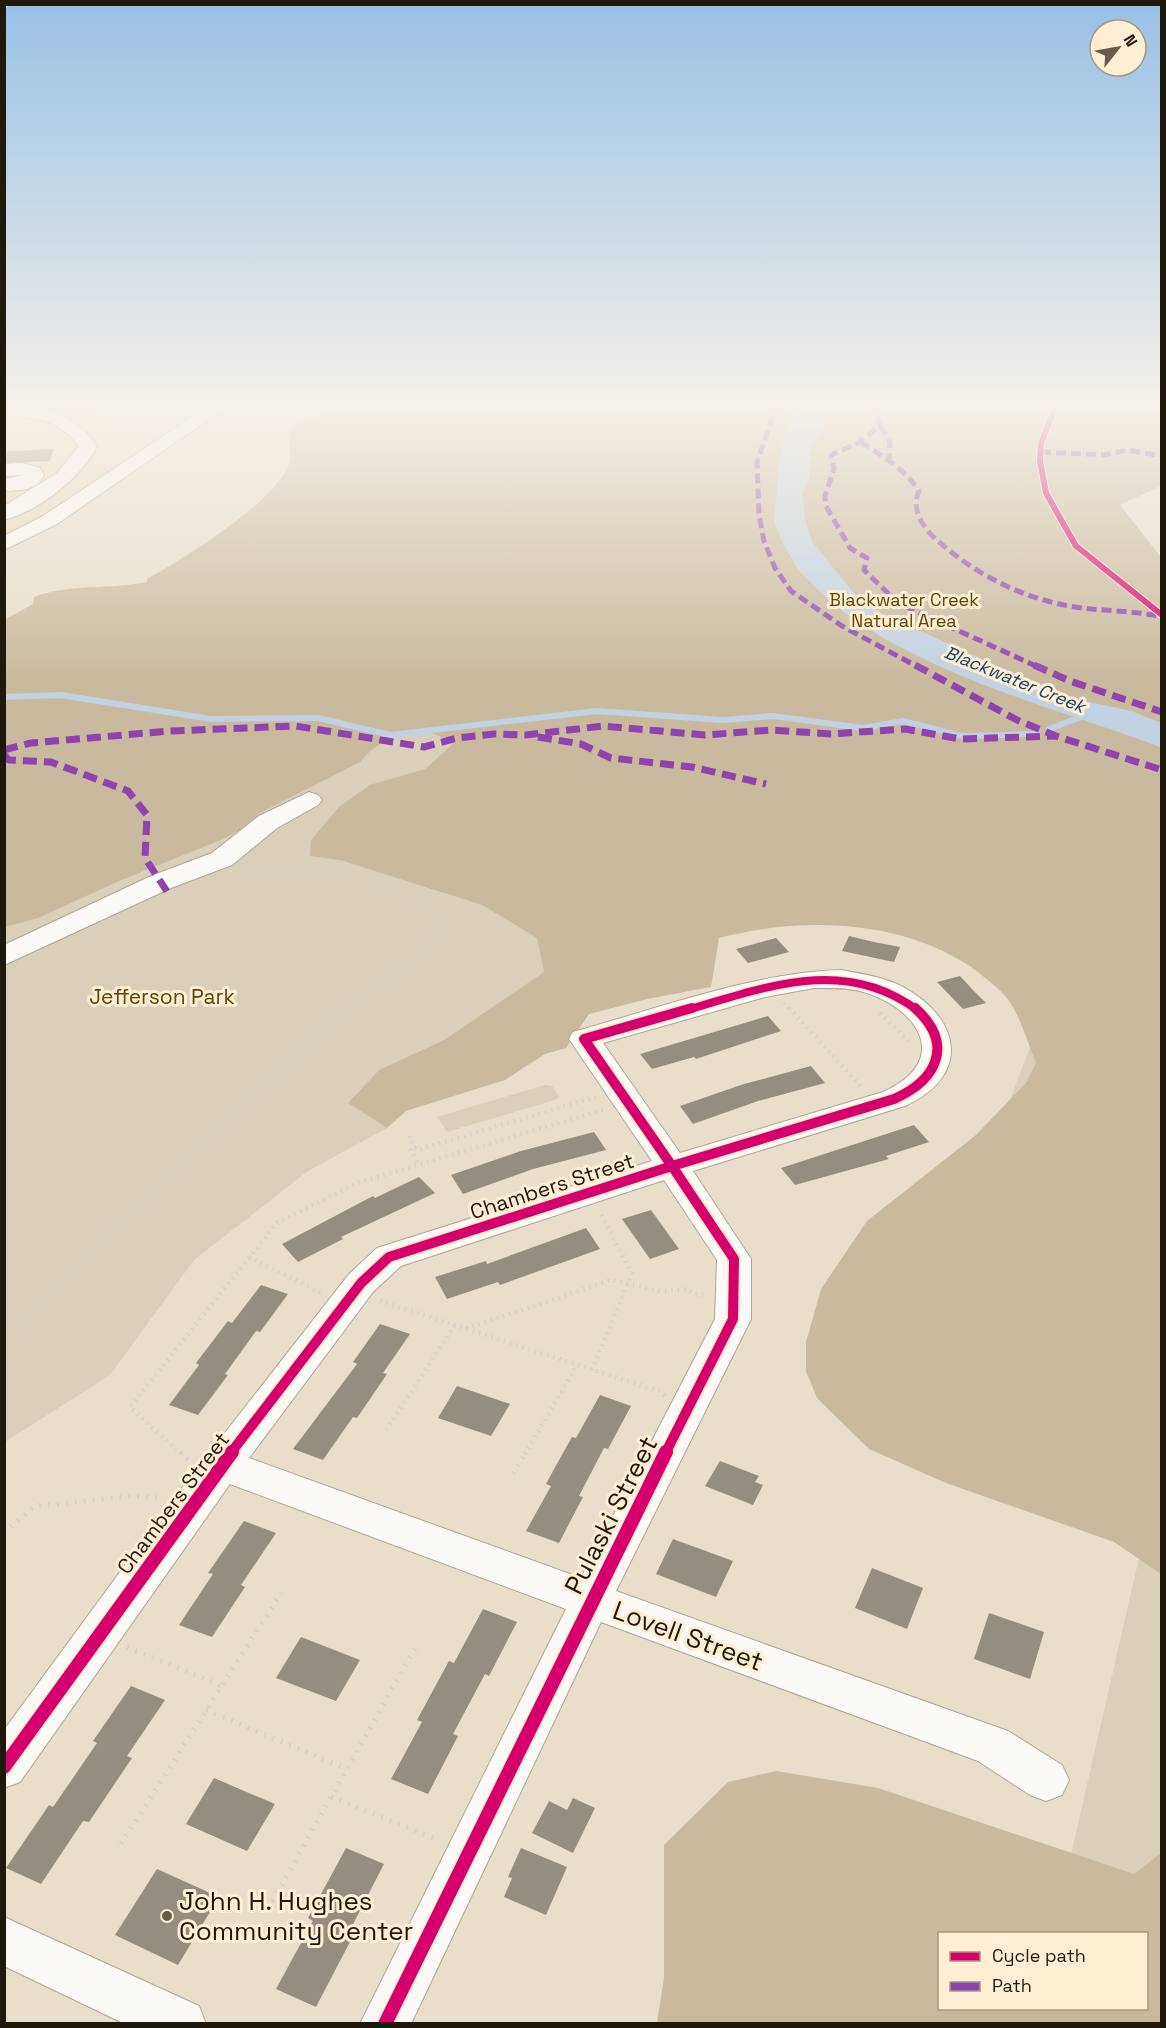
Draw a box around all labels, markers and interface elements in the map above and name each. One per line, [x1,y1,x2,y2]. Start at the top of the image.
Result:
north arrow [1088,18,1148,78]
text: N [1119,31,1142,51]
park label: Blackwater Creek Natural Area [829,588,979,632]
water label: Blackwater Creek [941,640,1091,719]
park label: Jefferson Park [89,983,235,1010]
street label: Chambers Street [467,1147,637,1225]
street label: Chambers Street [111,1427,235,1579]
street label: Pulaski Street [557,1430,665,1600]
street label: Lovell Street [608,1593,768,1679]
place label: John H. Hughes Community Center [179,1884,413,1948]
marker: John H. Hughes Community Center [160,1909,174,1923]
legend [938,1932,1148,2010]
text: Cycle path [992,1944,1086,1967]
text: Path [992,1974,1032,1997]

